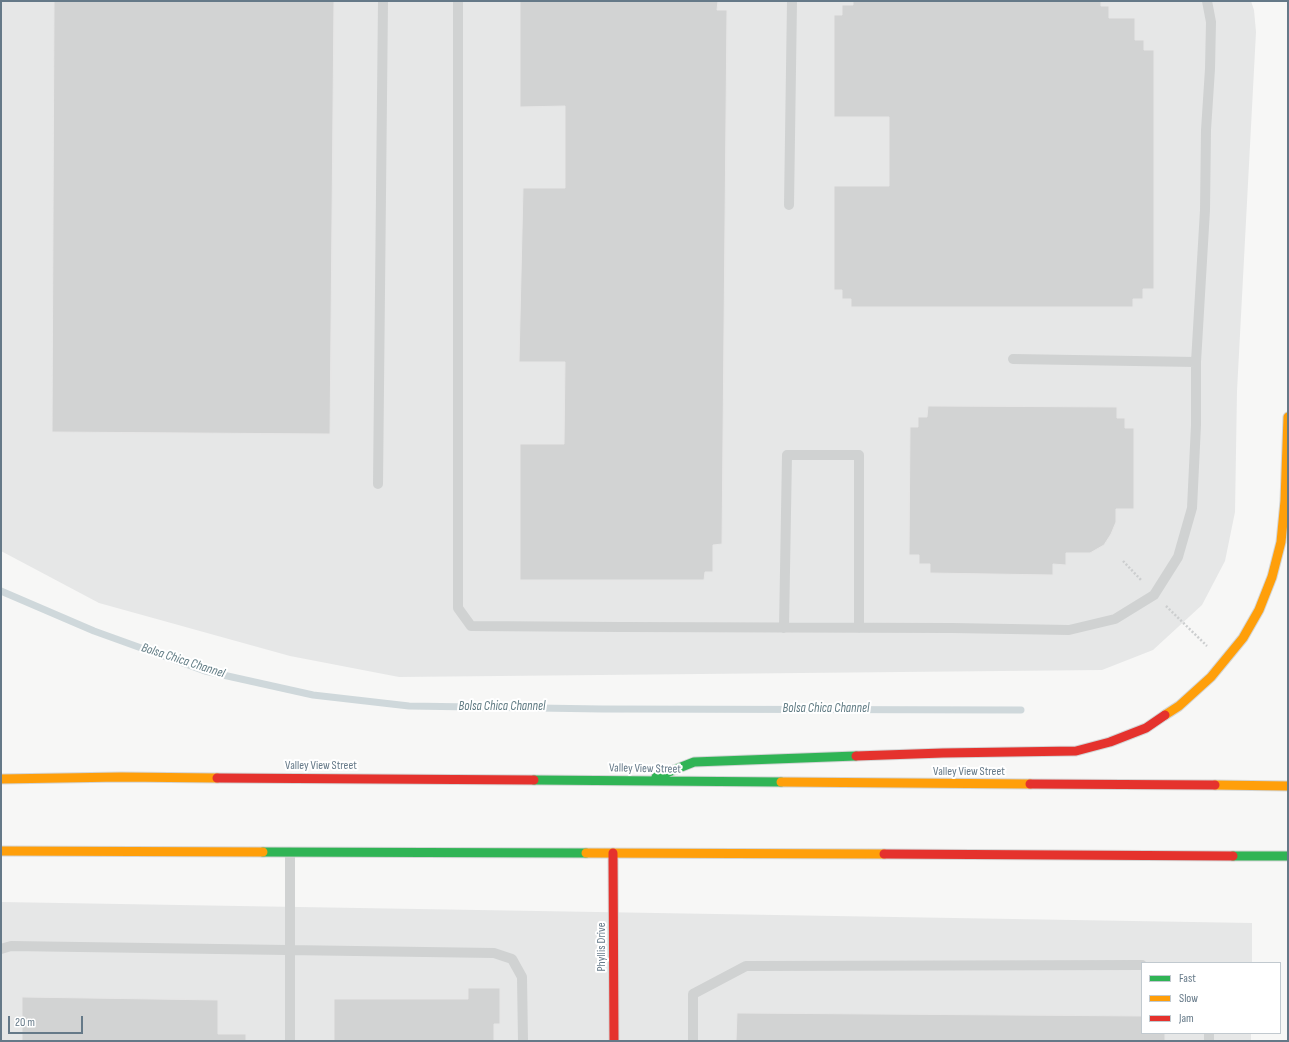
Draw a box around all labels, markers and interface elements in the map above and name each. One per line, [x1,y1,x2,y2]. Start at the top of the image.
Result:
water label: Bolsa Chica Channel [139,640,227,682]
water label: Bolsa Chica Channel [459,699,545,715]
water label: Bolsa Chica Channel [783,701,869,717]
street label: Valley View Street [285,759,357,773]
street label: Valley View Street [609,761,681,777]
street label: Valley View Street [933,765,1005,779]
street label: Phyllis Drive [595,923,609,971]
legend [1141,962,1281,1034]
text: Fast [1179,971,1196,986]
text: Slow [1179,991,1198,1006]
scale bar [10,1008,85,1034]
text: Jam [1179,1011,1194,1026]
text: 20 m [15,1015,35,1030]

